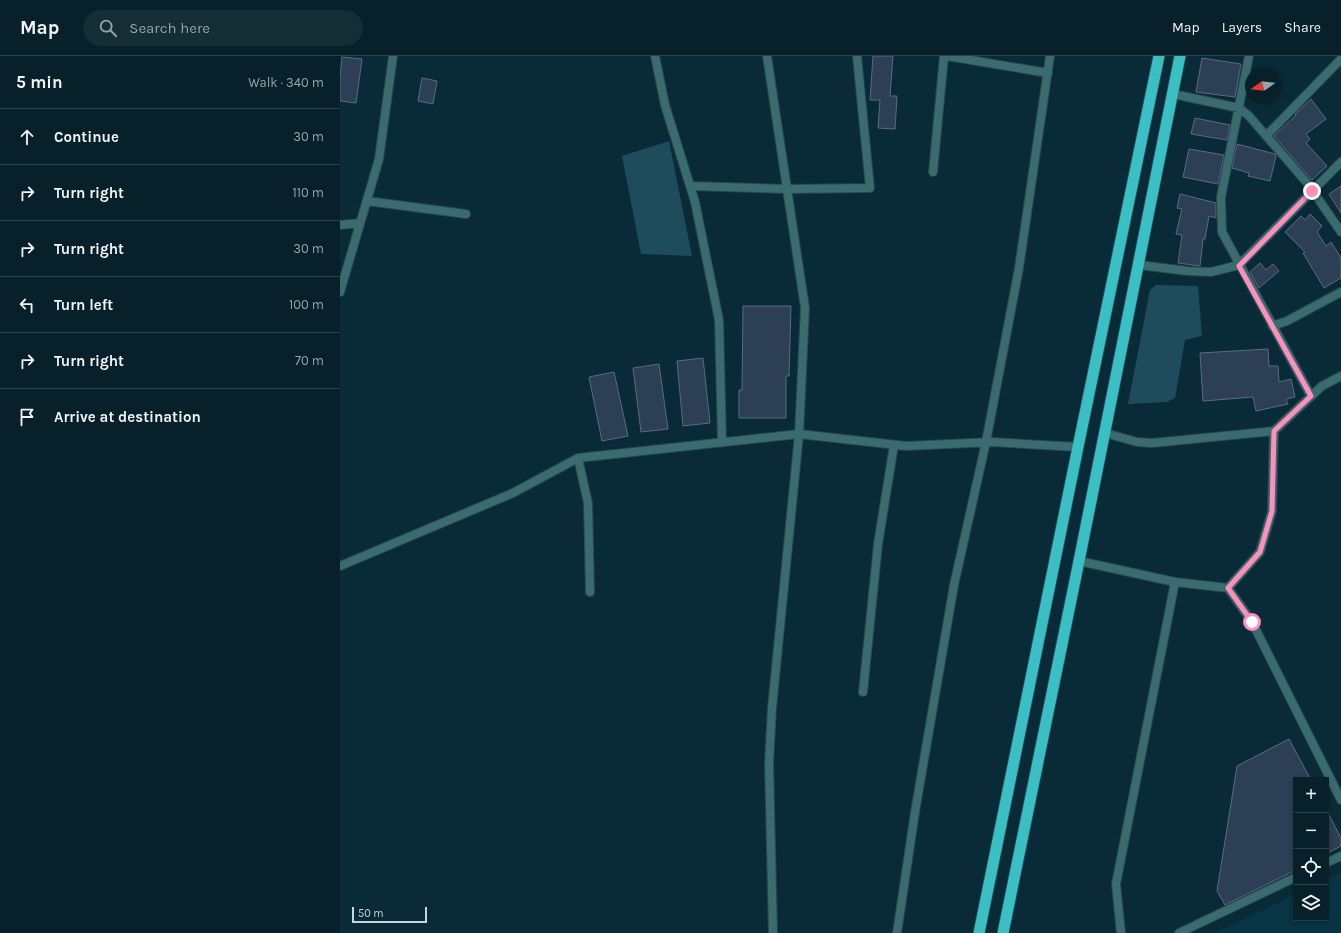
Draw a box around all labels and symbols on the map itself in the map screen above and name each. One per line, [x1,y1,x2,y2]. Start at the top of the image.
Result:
north arrow [1245,68,1281,104]
route end [1303,182,1321,200]
route start [1243,613,1261,631]
scale bar [352,905,427,924]

